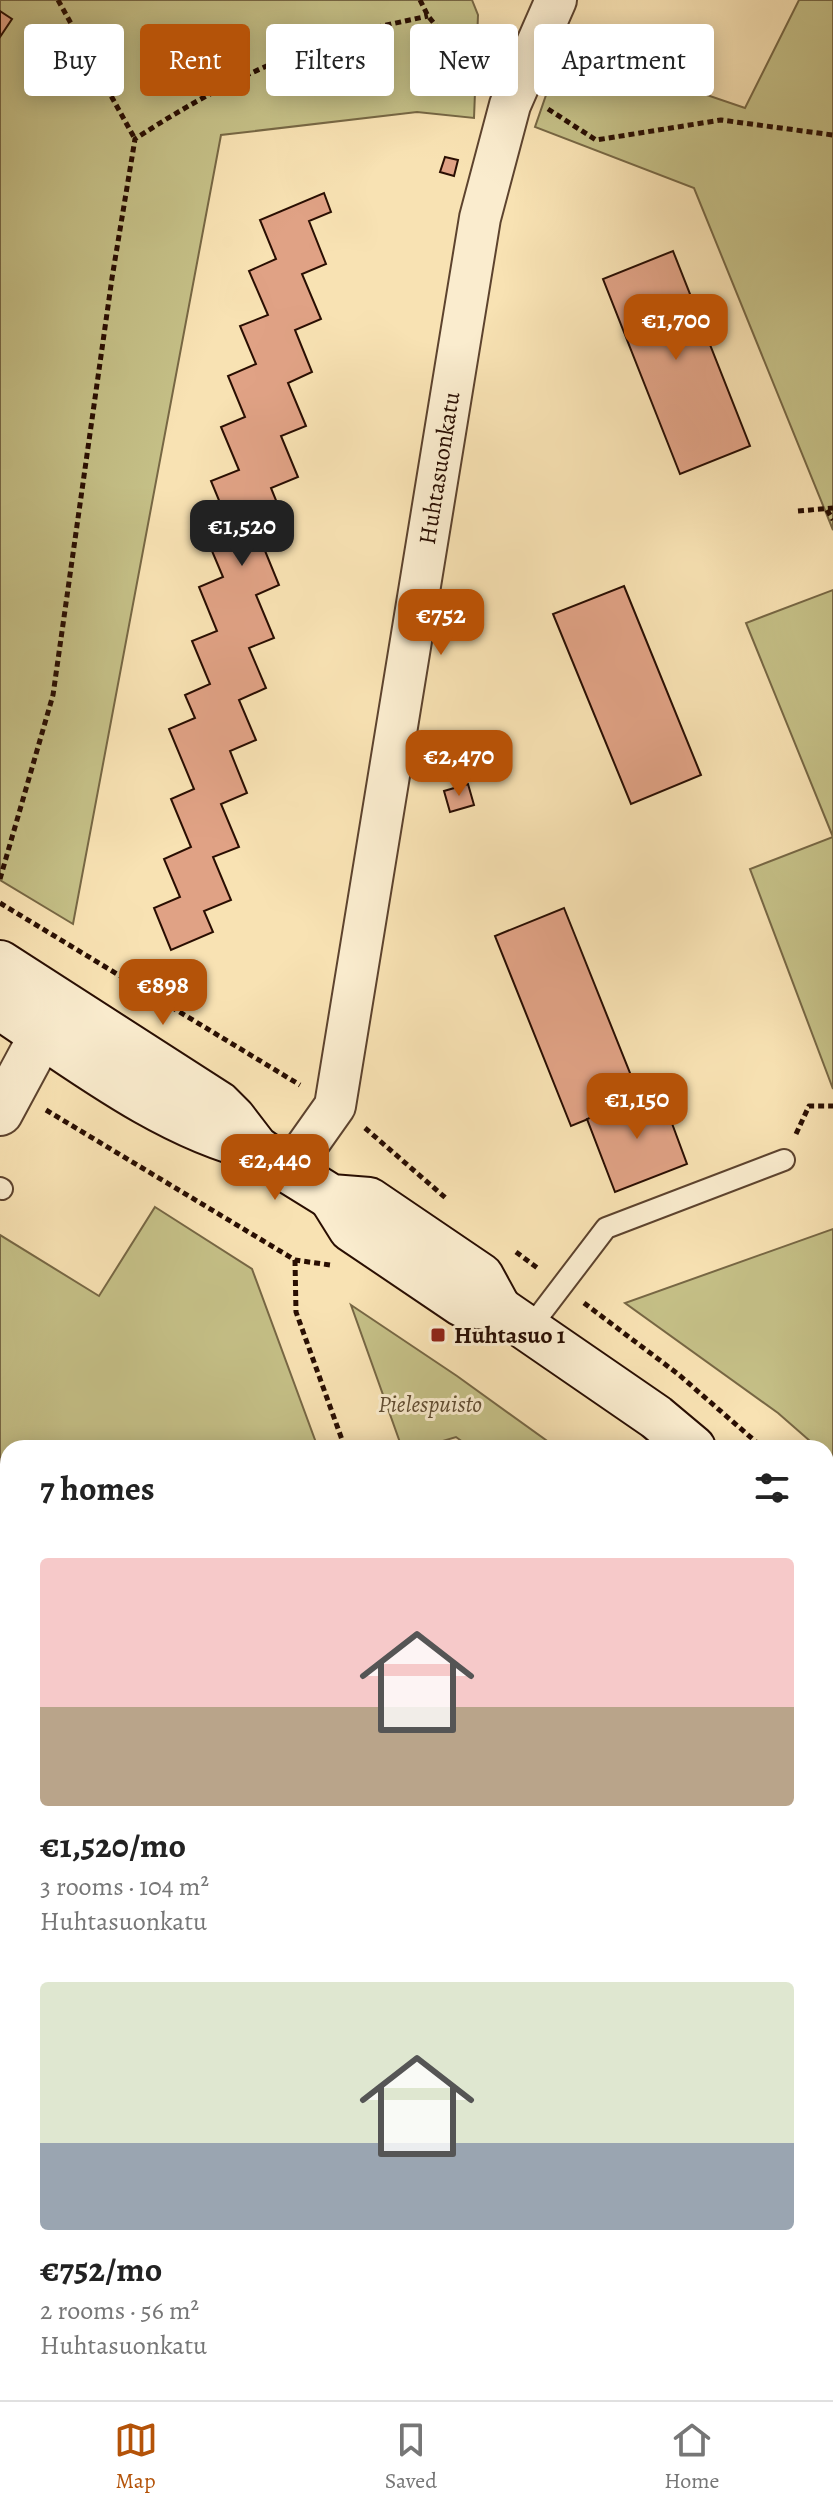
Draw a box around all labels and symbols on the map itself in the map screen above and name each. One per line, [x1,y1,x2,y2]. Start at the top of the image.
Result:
pin: €1,700 [611,294,741,362]
street label: Huhtasuonkatu [411,389,467,547]
pin: €1,520 [177,500,307,568]
pin: €752 [394,589,488,657]
pin: €2,470 [394,730,524,798]
pin: €898 [116,959,210,1027]
pin: €1,150 [572,1073,702,1141]
pin: €2,440 [210,1134,340,1202]
place label: Huhtasuo 1 [454,1319,566,1351]
marker: Huhtasuo 1 [429,1326,447,1344]
park label: Pielespuisto [378,1388,482,1420]

